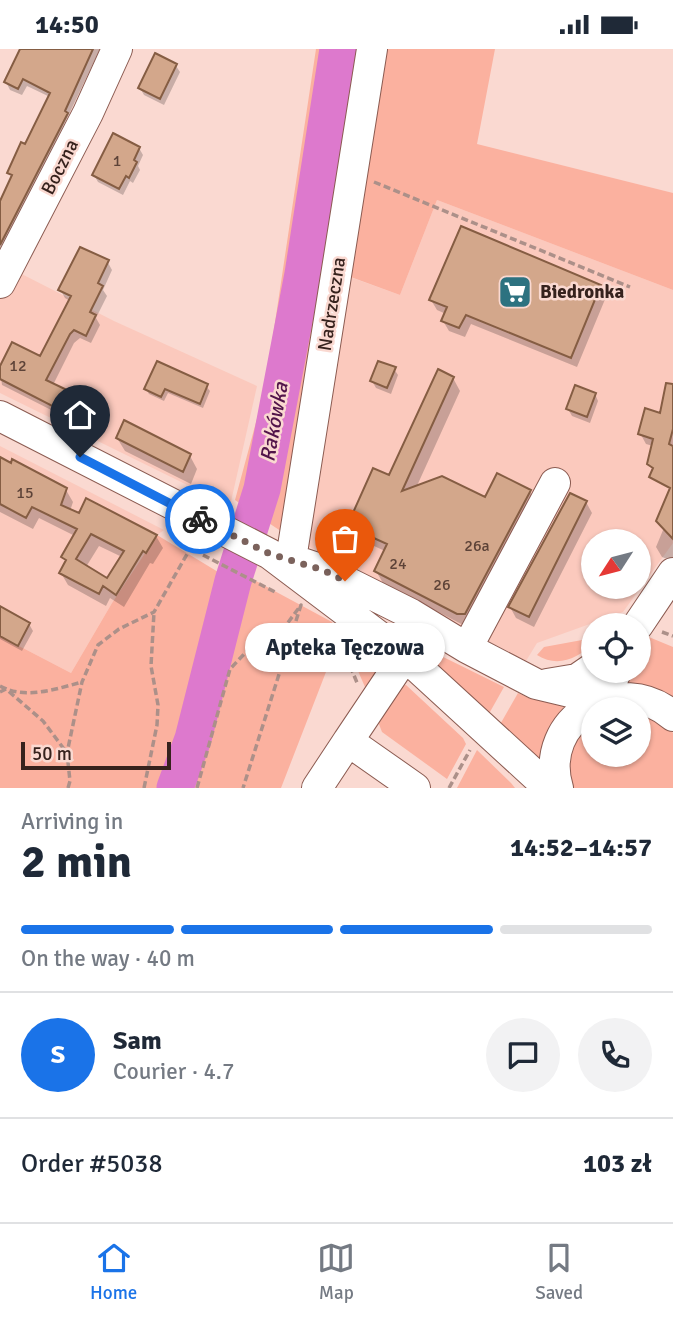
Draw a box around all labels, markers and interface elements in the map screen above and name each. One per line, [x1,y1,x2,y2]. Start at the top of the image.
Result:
text: 14:50 [35,9,99,41]
street label: Boczna [36,135,84,199]
house number: 1 [113,151,121,171]
street label: Nadrzeczna [313,255,351,353]
supermarket icon: Biedronka [496,273,534,311]
place label: Biedronka [540,280,625,304]
house number: 12 [9,356,27,376]
water label: Rakówka [254,379,294,464]
pin [50,385,110,457]
icon: home [61,396,99,434]
house number: 15 [16,483,34,503]
courier [165,484,235,554]
icon: bike [181,500,219,538]
pin [315,509,375,581]
icon: bag [326,520,364,558]
north arrow [581,529,651,599]
map controls [581,529,651,767]
house number: 26a [464,536,490,556]
house number: 24 [389,554,407,574]
house number: 26 [433,575,451,595]
button: locate [581,613,651,683]
callout: Apteka Tęczowa [245,623,445,672]
text: Apteka Tęczowa [265,633,425,662]
button: layers [581,697,651,767]
scale bar [21,739,172,771]
text: 50 m [32,742,72,766]
text: Arriving in [21,807,123,836]
text: 14:52–14:57 [510,832,652,864]
text: 2 min [21,834,132,890]
text: On the way · 40 m [21,944,195,973]
button: chat [486,1018,560,1092]
button: phone [578,1018,652,1092]
text: Sam [113,1025,162,1057]
text: S [51,1039,65,1071]
text: Courier · 4.7 [113,1057,234,1086]
text: Order #5038 [21,1148,162,1180]
text: 103 zł [583,1148,652,1180]
tab: Home [90,1239,137,1305]
tab: Map [317,1239,355,1305]
tab: Saved [535,1239,583,1305]

